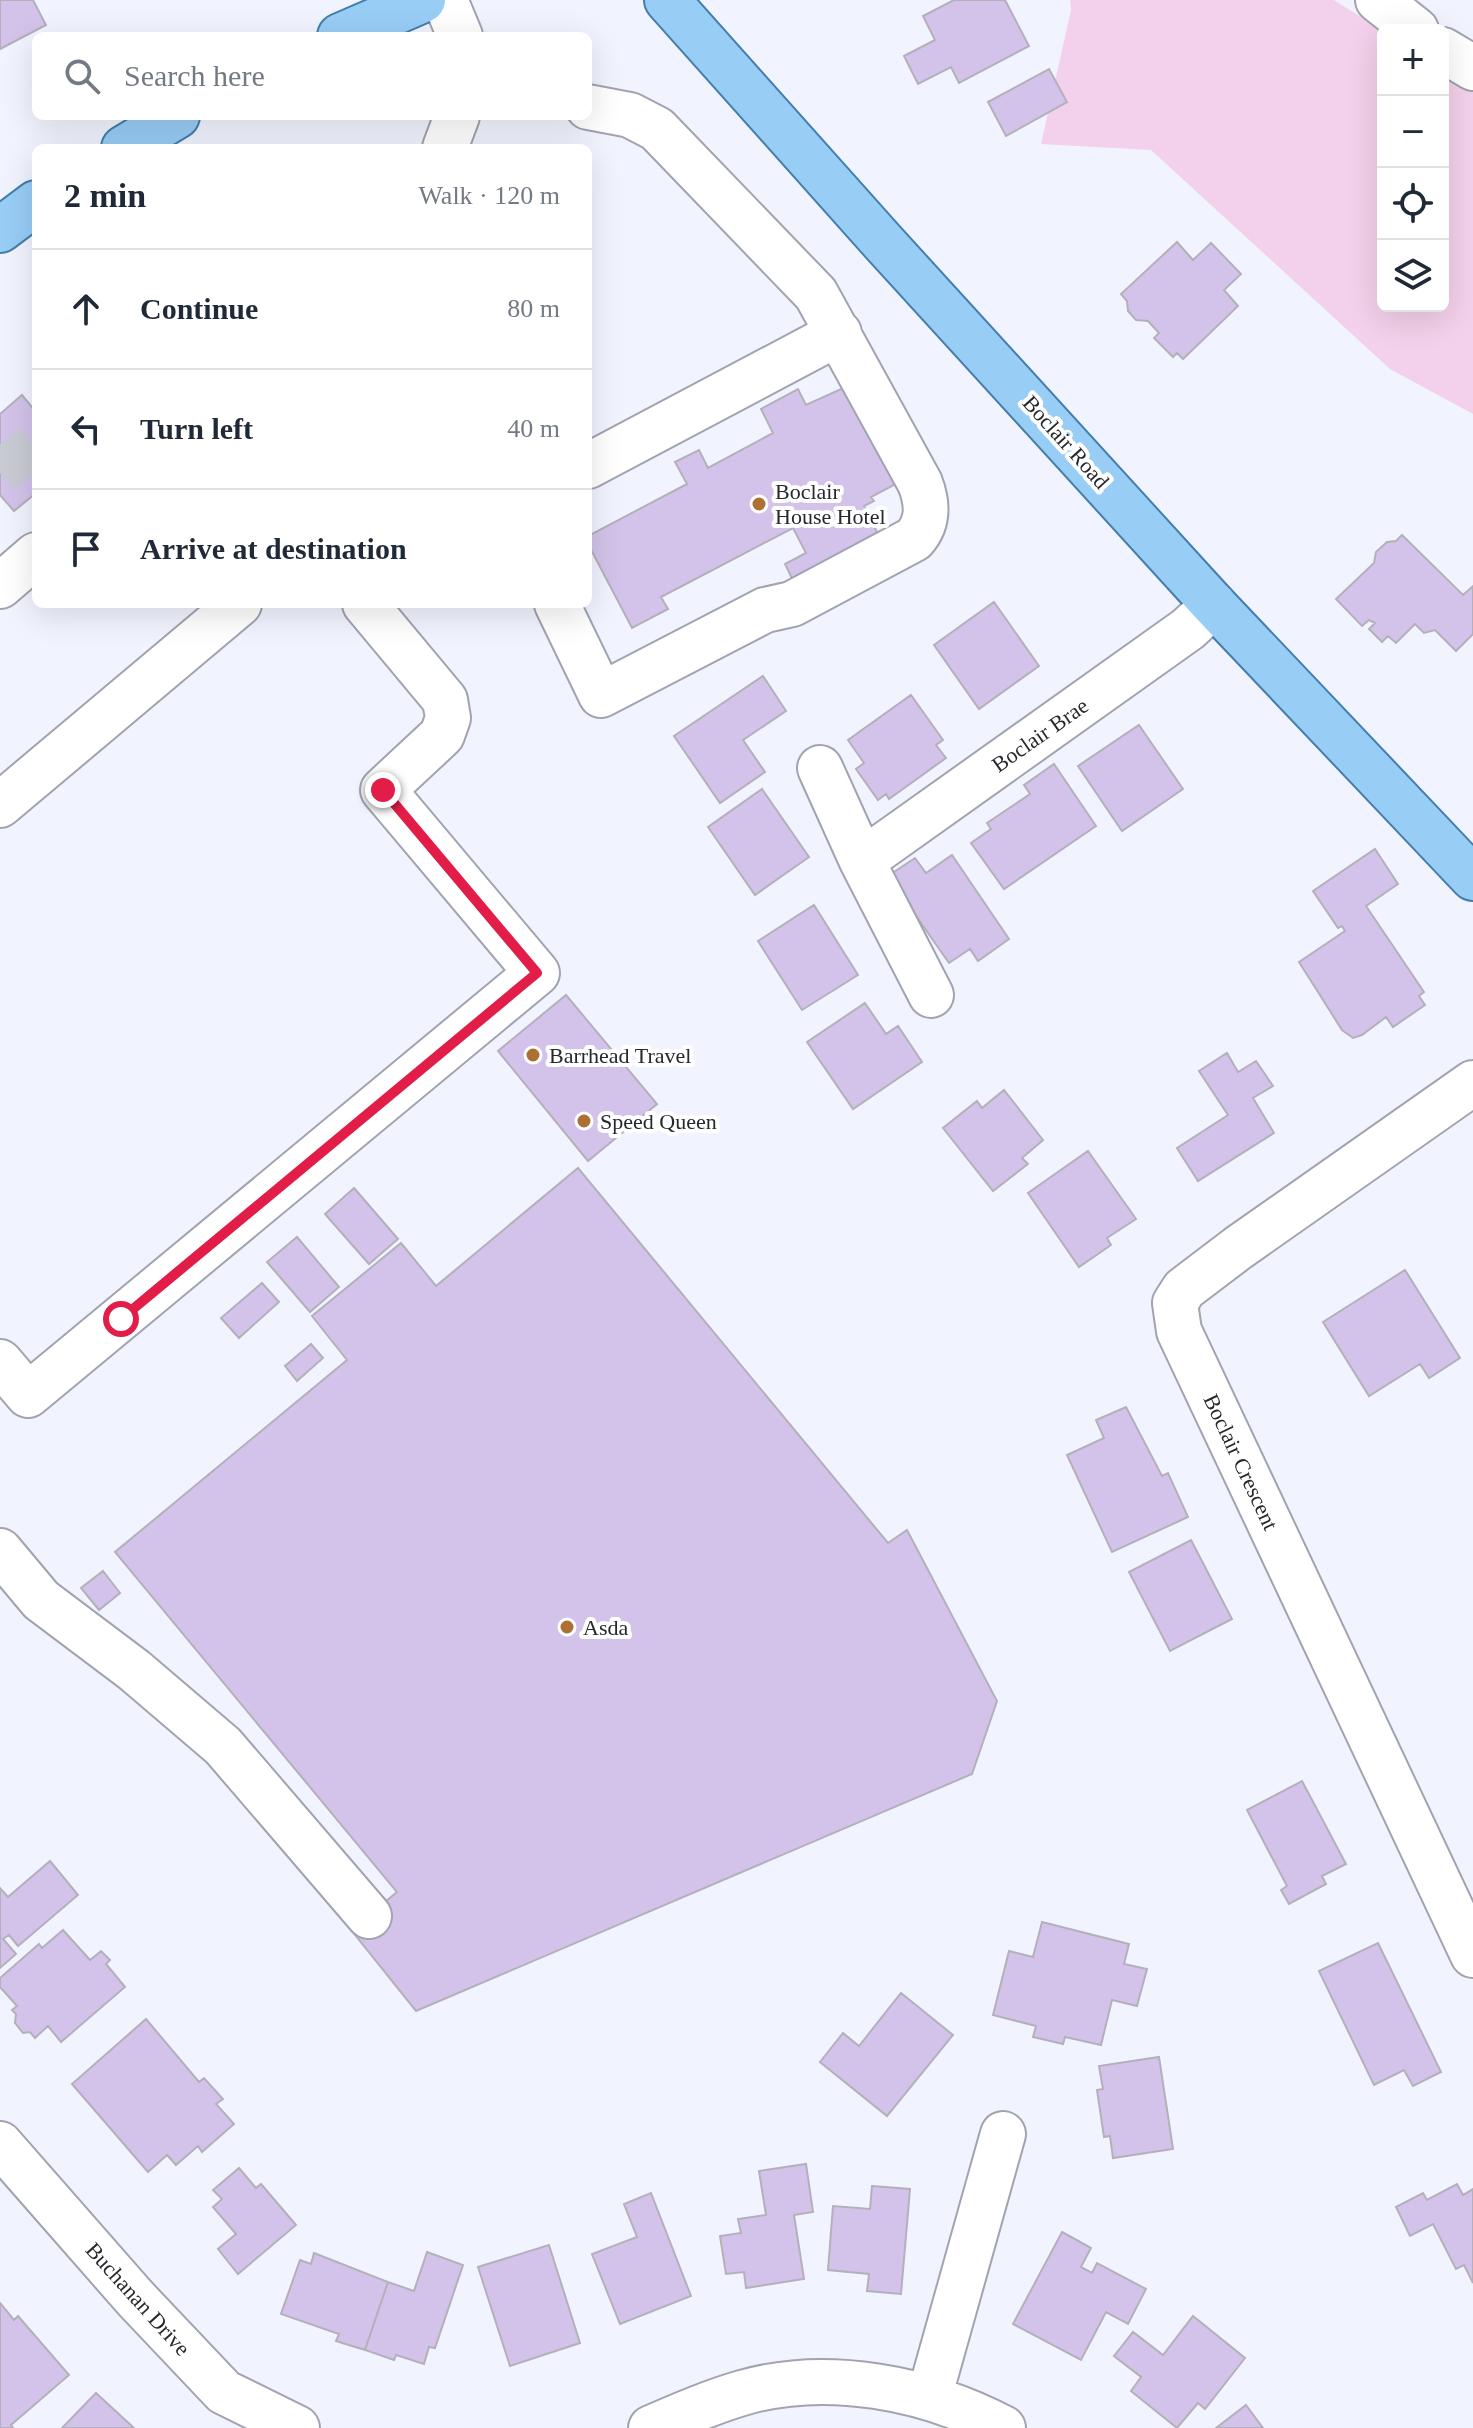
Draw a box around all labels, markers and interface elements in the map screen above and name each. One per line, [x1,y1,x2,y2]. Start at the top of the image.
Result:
map controls [1377,24,1449,312]
button: + [1377,24,1449,96]
search box [32,32,592,120]
icon: search [60,54,104,98]
text: Search here [124,59,265,92]
button: − [1377,96,1449,168]
button: locate [1377,168,1449,240]
text: 2 min [64,177,146,214]
text: Walk · 120 m [418,181,560,210]
button: layers [1377,240,1449,312]
icon: ahead [64,287,108,331]
text: Continue [140,292,258,325]
text: 80 m [507,294,560,323]
street label: Boclair Road [1018,390,1114,494]
icon: left [64,407,108,451]
text: Turn left [140,412,253,445]
text: 40 m [507,414,560,443]
place label: Boclair House Hotel [775,479,886,529]
marker: Boclair House Hotel [750,495,768,513]
icon: arrive [64,527,108,571]
text: Arrive at destination [140,532,407,565]
street label: Boclair Brae [987,693,1093,777]
route end [365,772,401,808]
place label: Barrhead Travel [549,1043,691,1068]
marker: Barrhead Travel [524,1046,542,1064]
place label: Speed Queen [600,1109,717,1134]
marker: Speed Queen [575,1112,593,1130]
route start [103,1301,139,1337]
street label: Boclair Crescent [1199,1390,1283,1534]
place label: Asda [583,1615,628,1640]
marker: Asda [558,1618,576,1636]
street label: Buchanan Drive [81,2237,195,2361]

